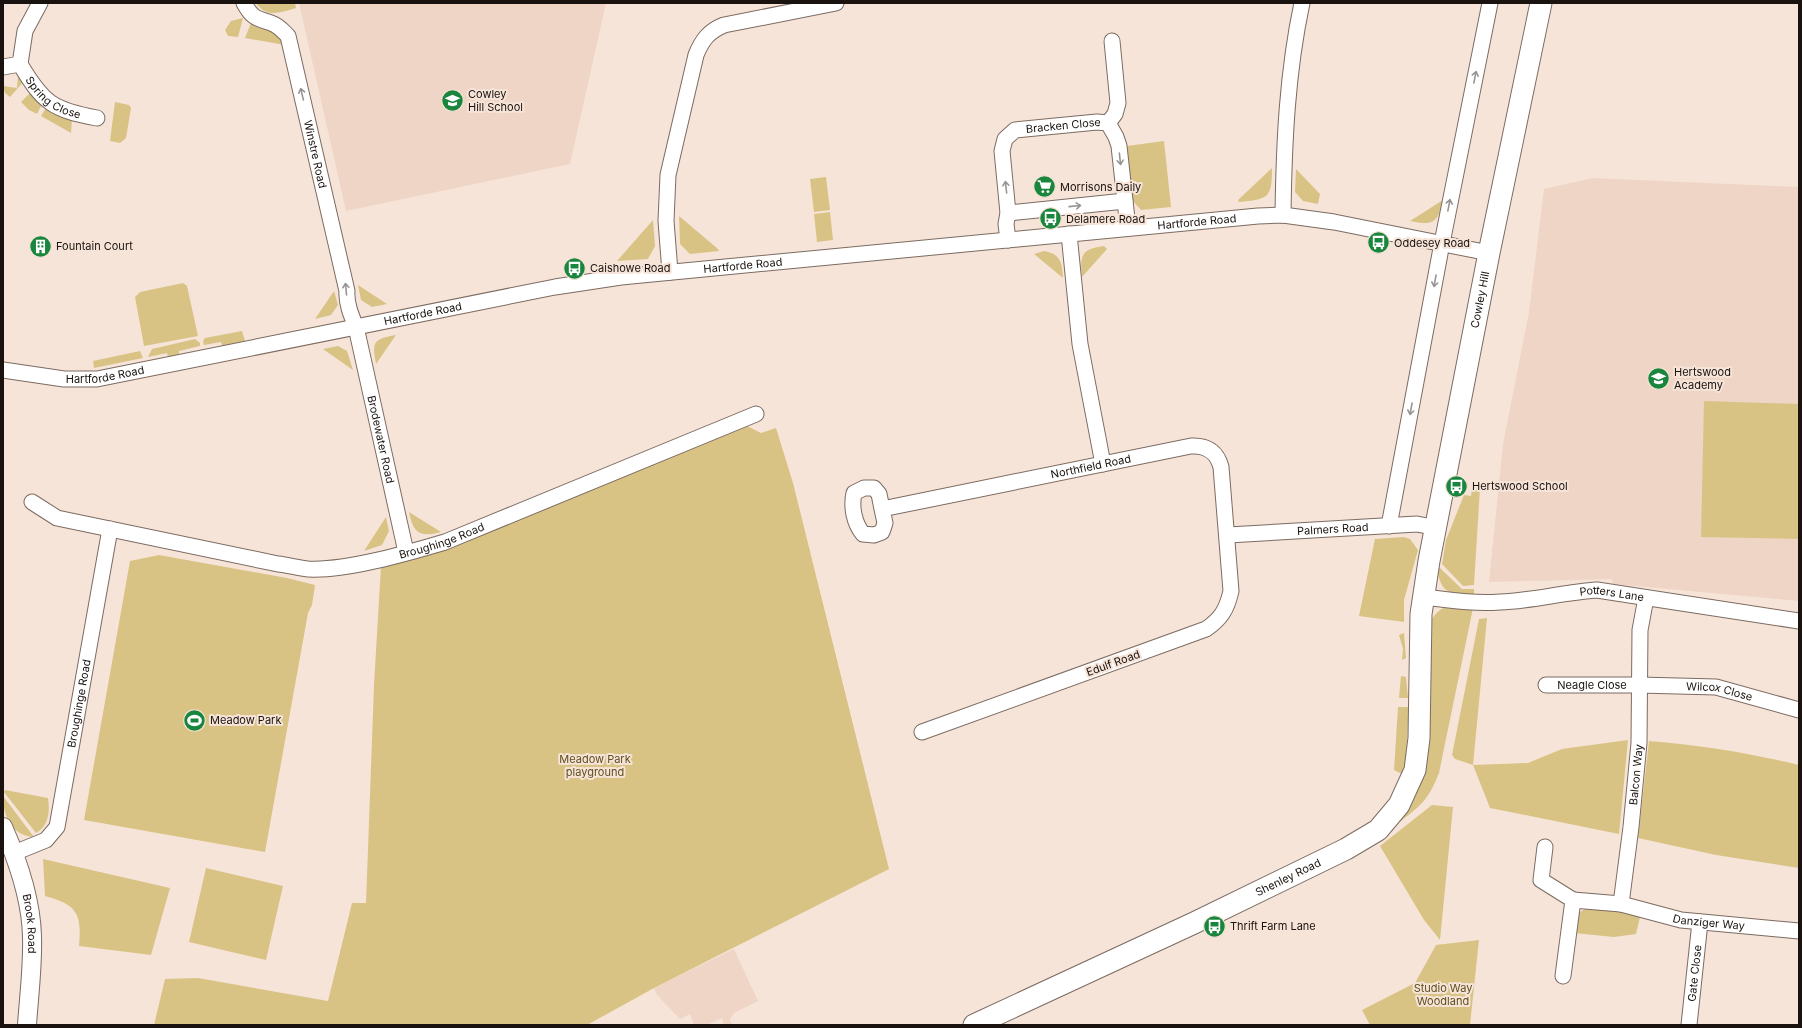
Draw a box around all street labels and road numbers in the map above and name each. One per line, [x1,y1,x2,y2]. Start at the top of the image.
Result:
street label: Spring Close [22,74,82,121]
street label: Bracken Close [1025,115,1101,136]
street label: Winstre Road [301,119,330,190]
street label: Hartforde Road [1157,211,1237,233]
street label: Hartforde Road [703,255,783,276]
street label: Cowley Hill [1468,270,1492,329]
street label: Hartforde Road [383,299,463,328]
street label: Hartforde Road [66,363,145,386]
street label: Brodewater Road [364,394,398,485]
street label: Northfield Road [1049,451,1132,481]
street label: Broughinge Road [397,520,486,562]
street label: Palmers Road [1297,520,1369,538]
street label: Potters Lane [1579,583,1645,604]
street label: Edulf Road [1084,647,1142,679]
street label: Broughinge Road [64,658,94,749]
street label: Neagle Close [1557,678,1627,692]
street label: Wilcox Close [1686,679,1754,704]
street label: Balcon Way [1626,744,1646,806]
street label: Shenley Road [1253,855,1323,899]
street label: Brook Road [20,892,39,954]
street label: Danziger Way [1671,911,1745,933]
street label: Gate Close [1685,944,1705,1002]

